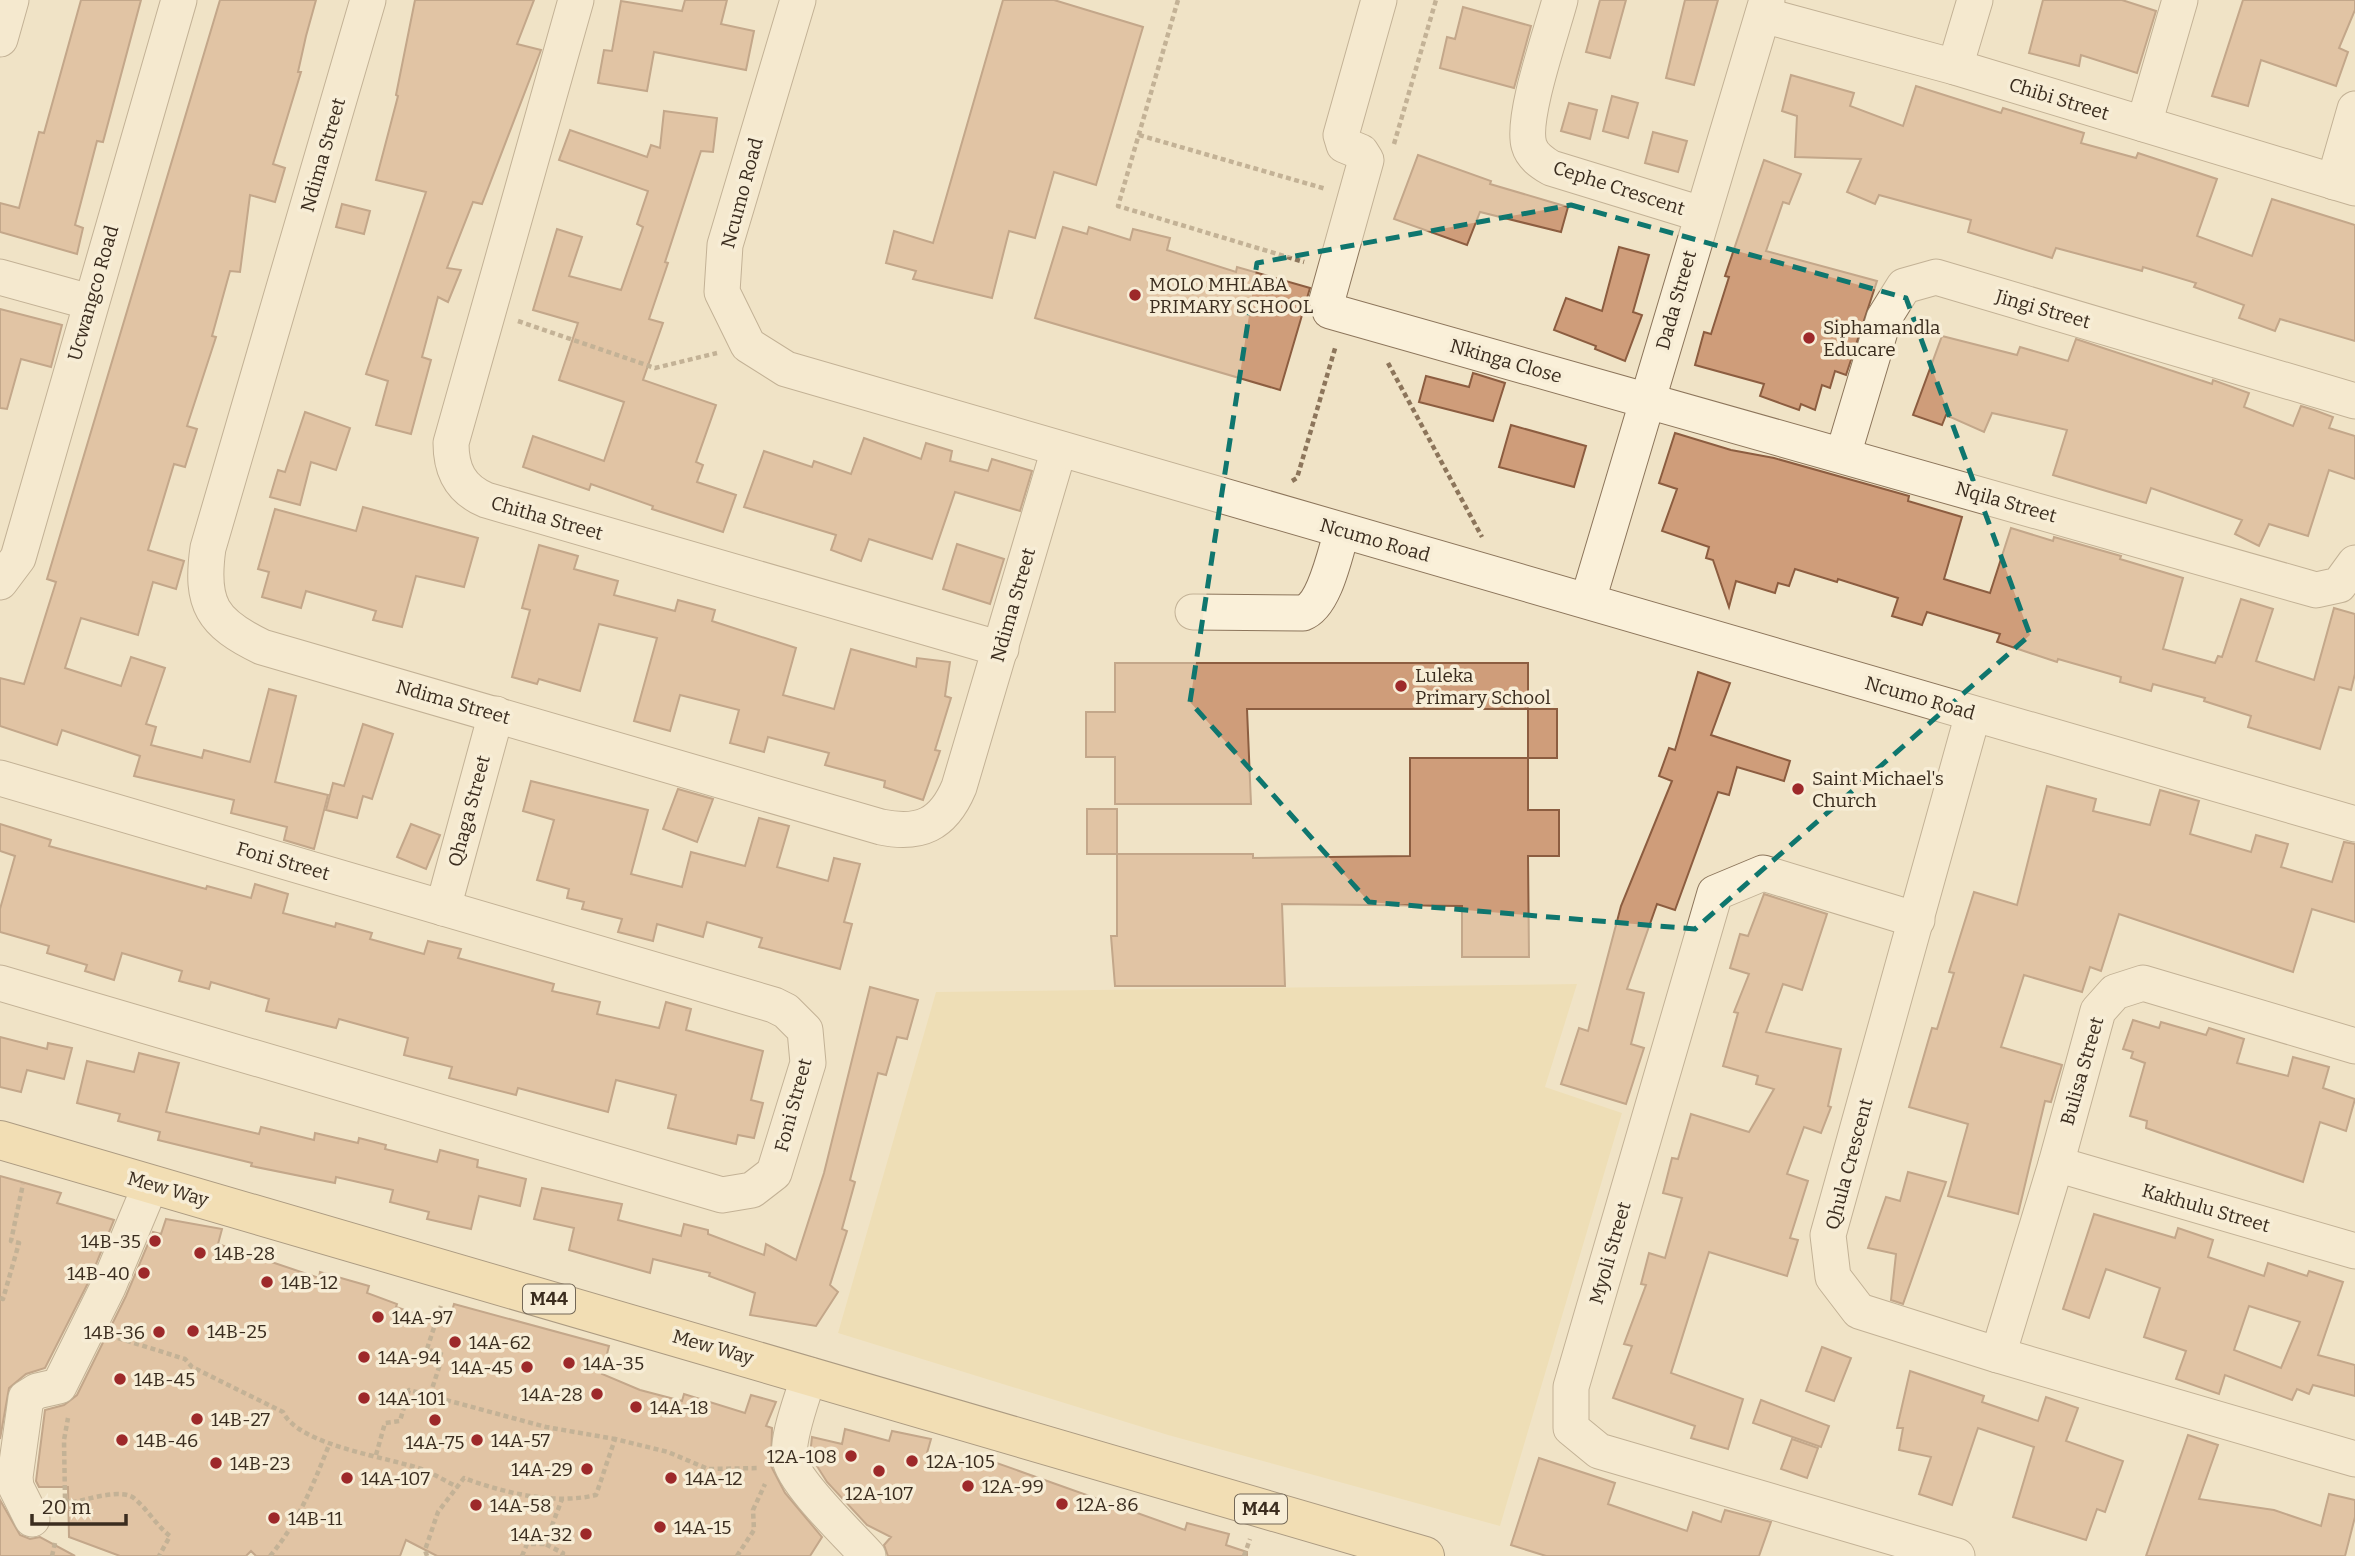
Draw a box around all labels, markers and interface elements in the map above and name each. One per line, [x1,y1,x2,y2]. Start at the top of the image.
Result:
street label: Chibi Street [2006,73,2112,125]
street label: Ndima Street [296,95,350,215]
street label: Ncumo Road [716,135,768,251]
street label: Cephe Crescent [1550,156,1688,220]
street label: Ucwangco Road [63,223,123,363]
street label: Dada Street [1651,247,1701,352]
place label: MOLO MHLABA PRIMARY SCHOOL [1149,273,1313,318]
street label: Jingi Street [1992,284,2093,334]
marker: MOLO MHLABA PRIMARY SCHOOL [1127,287,1143,303]
place label: Siphamandla Educare [1823,316,1941,361]
marker: Siphamandla Educare [1801,330,1817,346]
street label: Nkinga Close [1447,334,1565,388]
street label: Nqila Street [1953,477,2060,527]
street label: Chitha Street [488,491,606,545]
street label: Ncumo Road [1317,513,1433,567]
street label: Ndima Street [986,545,1040,665]
place label: Luleka Primary School [1415,664,1551,709]
street label: Ncumo Road [1862,671,1978,725]
street label: Ndima Street [393,675,513,729]
marker: Luleka Primary School [1393,678,1409,694]
street label: Qhaga Street [443,753,495,869]
place label: Saint Michael's Church [1812,767,1944,812]
marker: Saint Michael's Church [1790,781,1806,797]
street label: Foni Street [234,837,332,885]
street label: Bulisa Street [2056,1014,2108,1128]
street label: Foni Street [769,1056,817,1154]
street label: Qhula Crescent [1820,1096,1878,1232]
street label: Mew Way [125,1166,212,1212]
street label: Kakhulu Street [2139,1179,2273,1237]
street label: Myoli Street [1584,1199,1636,1307]
place label: 14B-35 [81,1230,141,1253]
marker: 14B-35 [147,1233,163,1249]
place label: 14B-28 [214,1242,275,1265]
marker: 14B-28 [192,1245,208,1261]
place label: 14B-40 [67,1262,130,1285]
marker: 14B-40 [136,1265,152,1281]
place label: 14B-12 [281,1271,338,1294]
marker: 14B-12 [259,1274,275,1290]
road number: M44 [523,1284,575,1314]
place label: 14A-97 [392,1306,453,1329]
marker: 14A-97 [370,1309,386,1325]
place label: 14B-25 [207,1320,267,1343]
place label: 14B-36 [84,1321,145,1344]
marker: 14B-25 [185,1323,201,1339]
marker: 14B-36 [151,1324,167,1340]
street label: Mew Way [670,1324,757,1370]
place label: 14A-62 [469,1331,531,1354]
marker: 14A-62 [447,1334,463,1350]
place label: 14A-94 [378,1346,441,1369]
marker: 14A-94 [356,1349,372,1365]
place label: 14A-35 [583,1352,644,1375]
marker: 14A-35 [561,1355,577,1371]
place label: 14A-45 [451,1356,513,1379]
marker: 14A-45 [519,1359,535,1375]
place label: 14B-45 [134,1368,195,1391]
marker: 14B-45 [112,1371,128,1387]
place label: 14A-28 [521,1383,583,1406]
marker: 14A-28 [589,1386,605,1402]
place label: 14A-101 [378,1387,445,1410]
marker: 14A-101 [356,1390,372,1406]
place label: 14A-18 [650,1396,709,1419]
marker: 14A-18 [628,1399,644,1415]
place label: 14B-27 [211,1408,271,1431]
marker: 14B-27 [189,1411,205,1427]
marker: 14A-75 [427,1412,443,1428]
place label: 14B-46 [136,1429,198,1452]
place label: 14A-57 [491,1429,551,1452]
place label: 14A-75 [406,1431,464,1454]
marker: 14B-46 [114,1432,130,1448]
marker: 14A-57 [469,1432,485,1448]
place label: 12A-108 [767,1445,837,1468]
marker: 12A-108 [843,1448,859,1464]
place label: 12A-105 [926,1450,995,1473]
place label: 14B-23 [230,1452,291,1475]
marker: 12A-105 [904,1453,920,1469]
marker: 14B-23 [208,1455,224,1471]
place label: 14A-29 [511,1458,573,1481]
marker: 14A-29 [579,1461,595,1477]
marker: 12A-107 [871,1463,887,1479]
place label: 14A-107 [361,1467,431,1490]
place label: 14A-12 [685,1467,743,1490]
marker: 14A-107 [339,1470,355,1486]
marker: 14A-12 [663,1470,679,1486]
place label: 12A-99 [982,1475,1044,1498]
marker: 12A-99 [960,1478,976,1494]
scale bar [32,1482,126,1526]
place label: 12A-107 [845,1482,914,1505]
place label: 12A-86 [1076,1493,1138,1516]
text: 20 m [42,1494,91,1520]
place label: 14A-58 [490,1494,551,1517]
road number: M44 [1235,1494,1287,1524]
marker: 12A-86 [1054,1496,1070,1512]
marker: 14A-58 [468,1497,484,1513]
place label: 14B-11 [288,1507,343,1530]
marker: 14B-11 [266,1510,282,1526]
place label: 14A-15 [674,1516,732,1539]
marker: 14A-15 [652,1519,668,1535]
place label: 14A-32 [511,1523,572,1546]
marker: 14A-32 [578,1526,594,1542]

